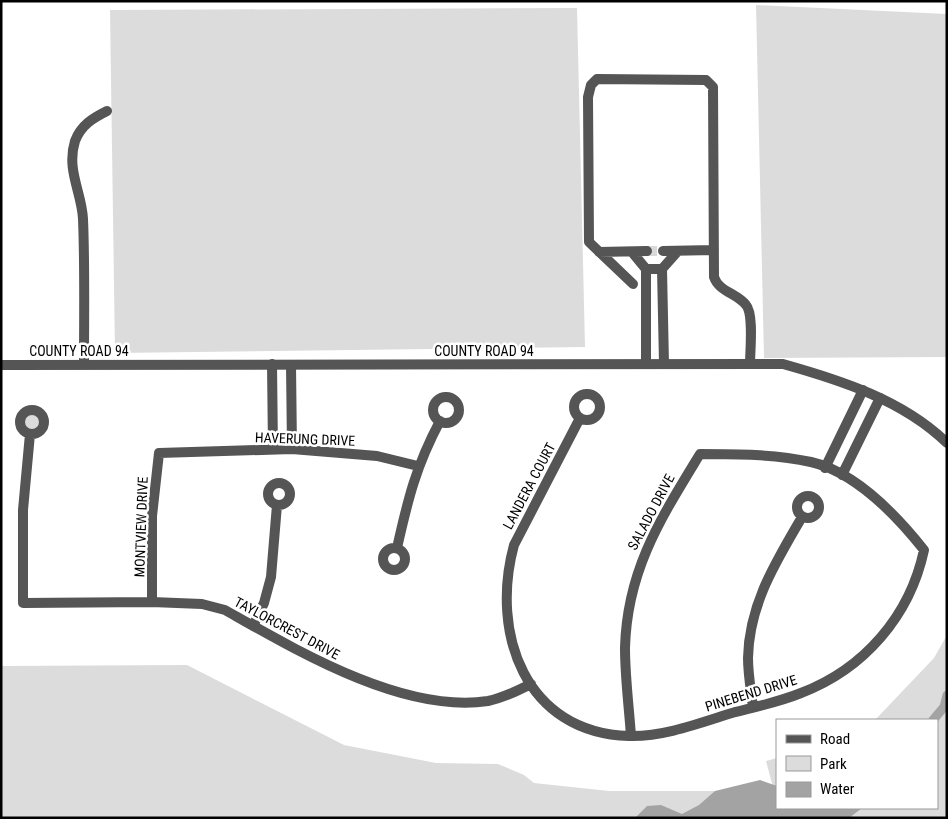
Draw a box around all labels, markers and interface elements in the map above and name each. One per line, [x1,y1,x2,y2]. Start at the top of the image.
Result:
street label: COUNTY ROAD 94 [29,343,129,359]
street label: COUNTY ROAD 94 [434,343,534,359]
street label: HAVERUNG DRIVE [255,429,355,449]
street label: LANDERA COURT [499,440,559,532]
street label: SALADO DRIVE [624,471,678,553]
street label: MONTVIEW DRIVE [131,476,151,578]
street label: TAYLORCREST DRIVE [232,593,342,663]
street label: PINEBEND DRIVE [703,671,799,715]
legend [776,719,938,809]
text: Road [820,730,850,748]
text: Park [820,755,847,773]
text: Water [820,780,855,798]

